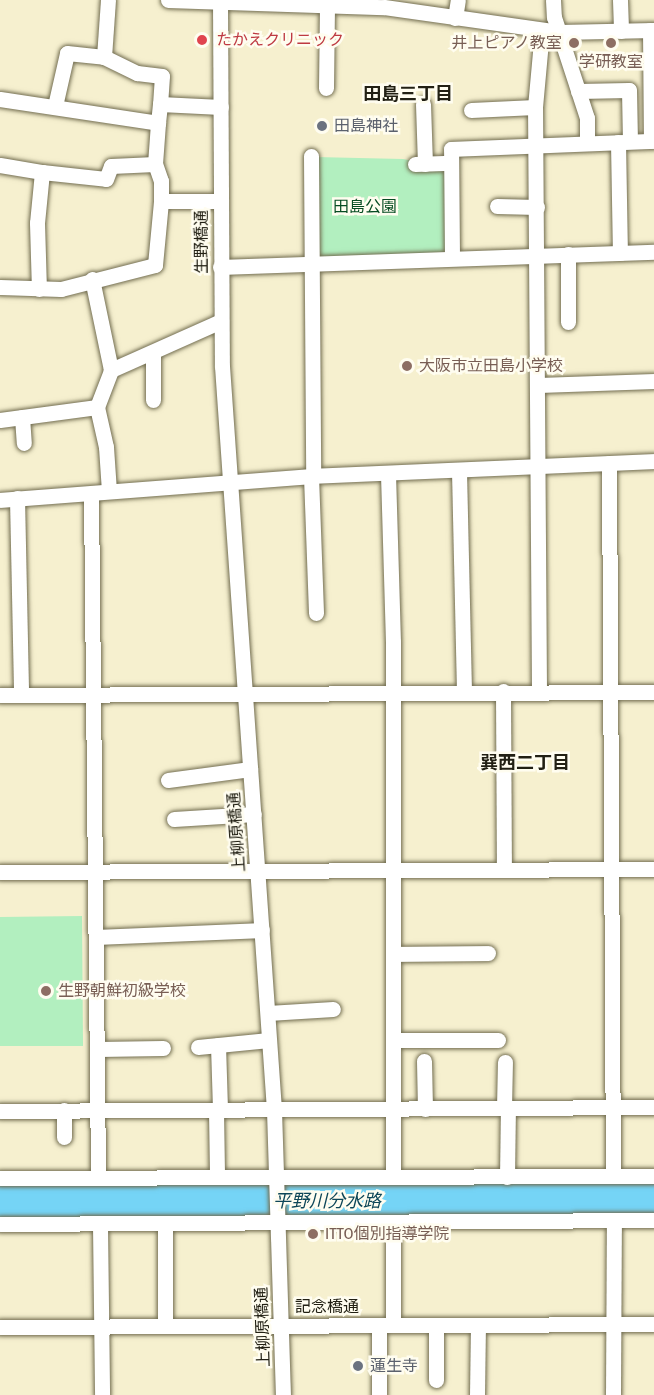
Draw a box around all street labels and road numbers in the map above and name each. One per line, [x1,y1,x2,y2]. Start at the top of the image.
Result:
street label: 生野橋通 [192,210,212,274]
street label: 上柳原橋通 [225,791,249,873]
street label: 上柳原橋通 [252,1287,274,1367]
street label: 記念橋通 [295,1297,359,1317]

